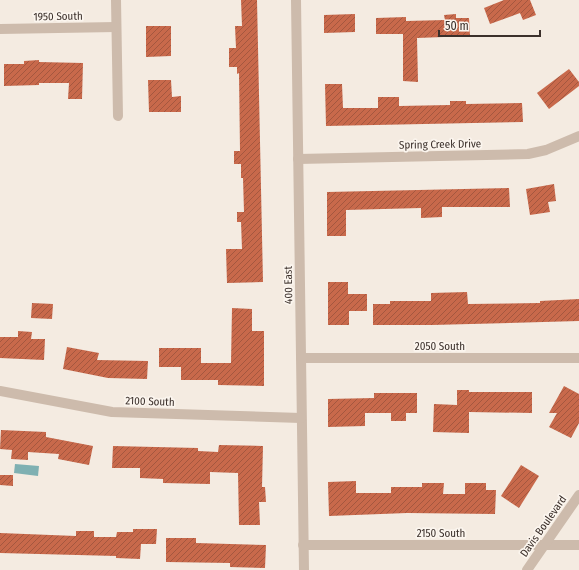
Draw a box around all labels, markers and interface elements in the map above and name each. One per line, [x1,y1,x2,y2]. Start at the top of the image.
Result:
street label: 1950 South [33,10,83,23]
scale bar [439,12,540,38]
text: 50 m [445,19,469,33]
street label: Spring Creek Drive [399,137,481,152]
street label: 400 East [282,265,295,304]
street label: 2050 South [415,340,465,353]
street label: 2100 South [125,394,175,409]
street label: Davis Boulevard [517,493,569,559]
street label: 2150 South [417,527,465,540]

